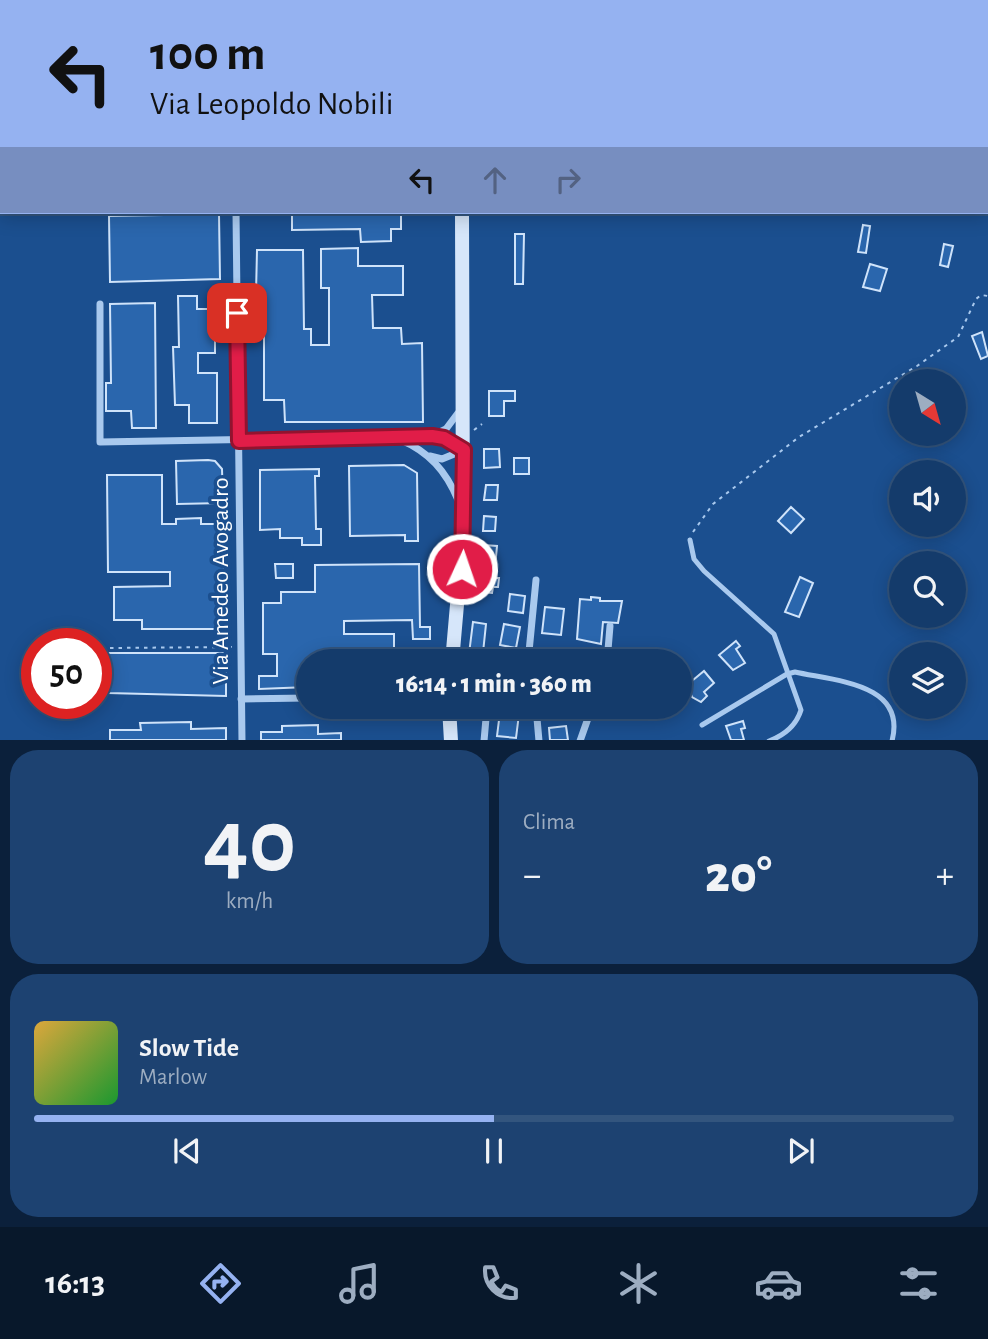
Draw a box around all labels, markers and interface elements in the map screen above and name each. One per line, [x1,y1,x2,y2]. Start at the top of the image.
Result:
icon: left [35,28,126,119]
text: 100 m [150,30,266,79]
text: Via Leopoldo Nobili [150,88,393,120]
icon: left [403,161,441,199]
icon: ahead [476,161,514,199]
icon: right [549,161,587,199]
pin [207,283,267,343]
icon: arrive [218,294,256,332]
north arrow [889,369,966,446]
map controls [889,369,966,719]
button: sound [889,460,966,537]
street label: Via Amedeo Avogadro [209,478,233,684]
position arrow [425,532,499,606]
button: search [889,551,966,628]
speed limit sign: 50 [21,628,112,719]
button: layers [889,642,966,719]
text: 16:14 · 1 min · 360 m [396,671,592,697]
text: 40 [203,797,296,888]
text: Clima [523,811,575,834]
text: 20° [705,849,772,901]
text: − [523,857,541,895]
text: + [936,857,954,895]
text: km/h [226,890,273,913]
text: Slow Tide [139,1035,239,1061]
text: Marlow [139,1066,207,1089]
icon: previous [168,1132,206,1170]
icon: pause [475,1132,513,1170]
icon: next [782,1132,820,1170]
icon: directions [196,1259,245,1308]
icon: music [335,1259,384,1308]
icon: phone [475,1259,524,1308]
icon: climate [614,1259,663,1308]
icon: car [754,1259,803,1308]
icon: filters [894,1259,943,1308]
text: 16:13 [45,1267,105,1299]

